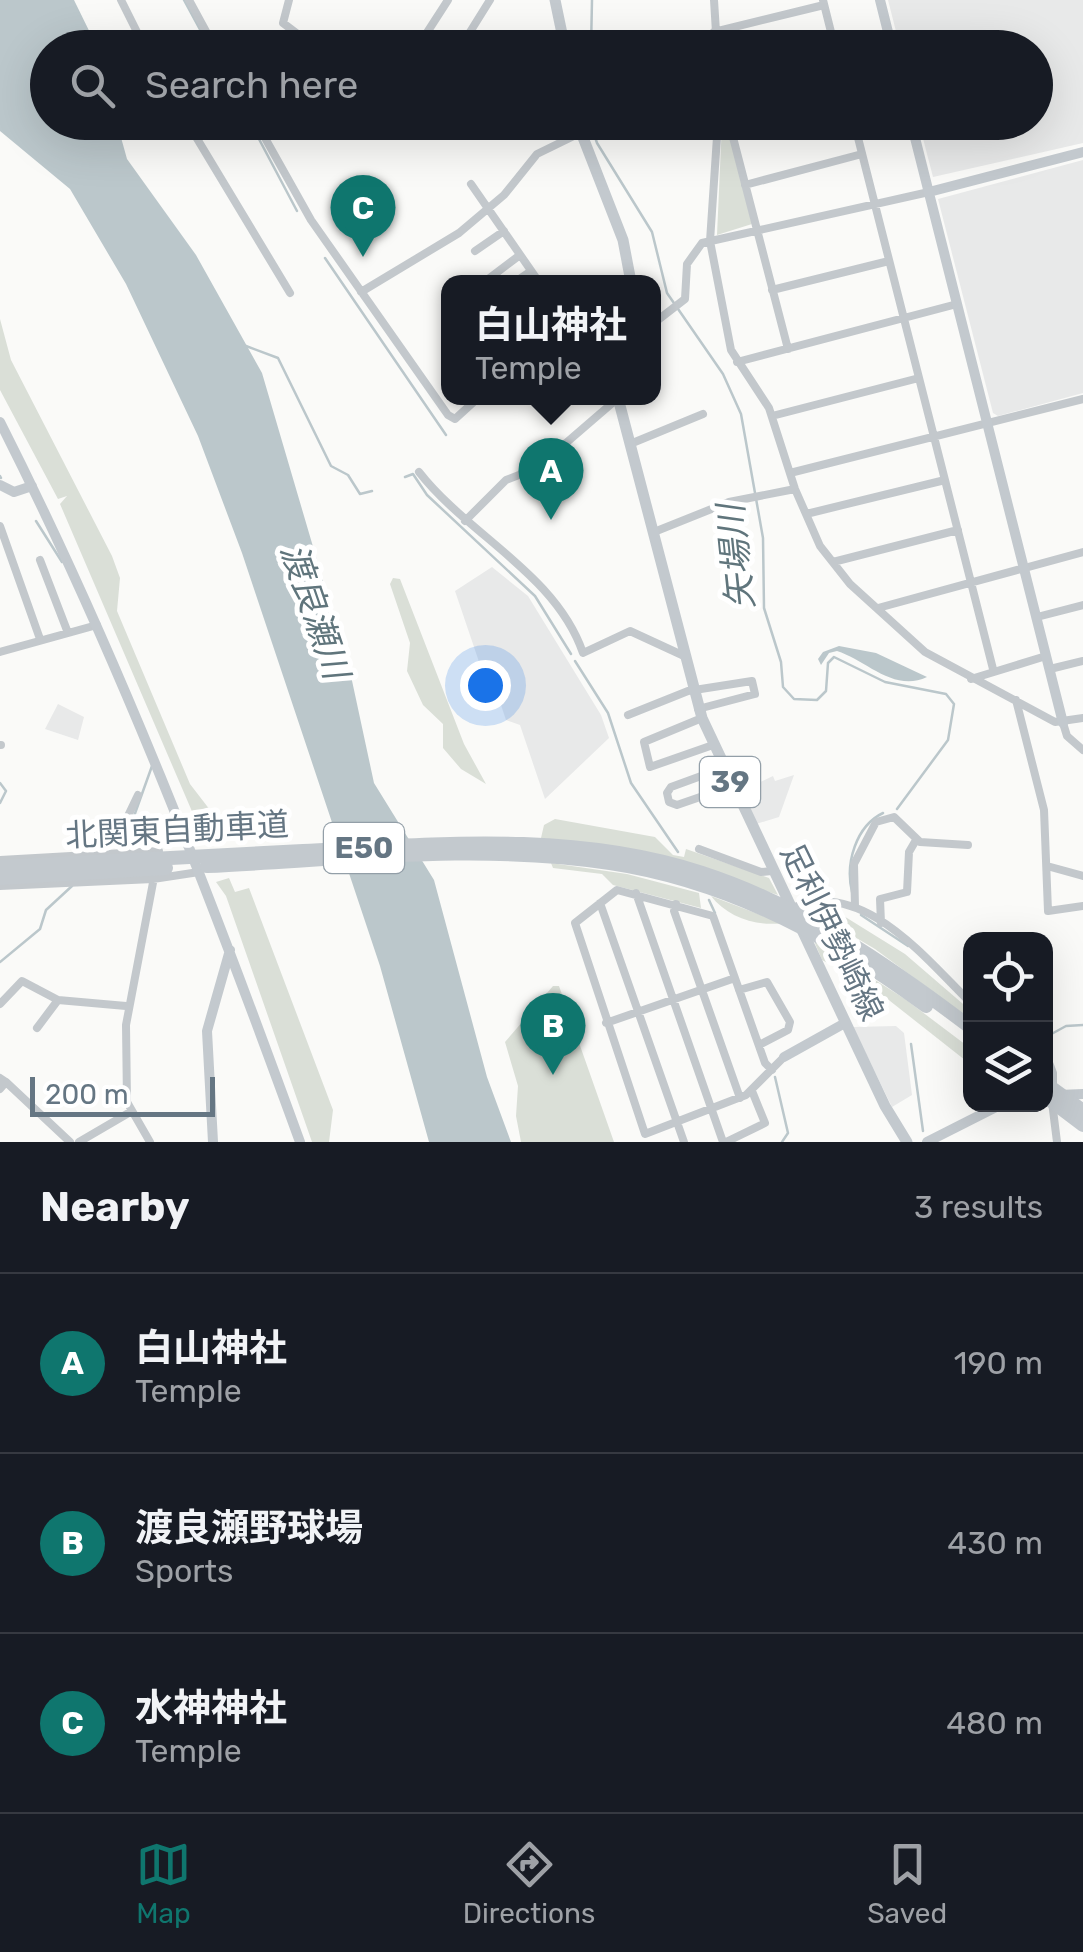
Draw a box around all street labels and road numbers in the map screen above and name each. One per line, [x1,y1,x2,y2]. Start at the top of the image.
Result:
road number: 39 [700,757,760,807]
street label: 北関東自動車道 [64,805,290,855]
road number: E50 [324,823,404,873]
street label: 足利伊勢崎線 [773,837,891,1027]

